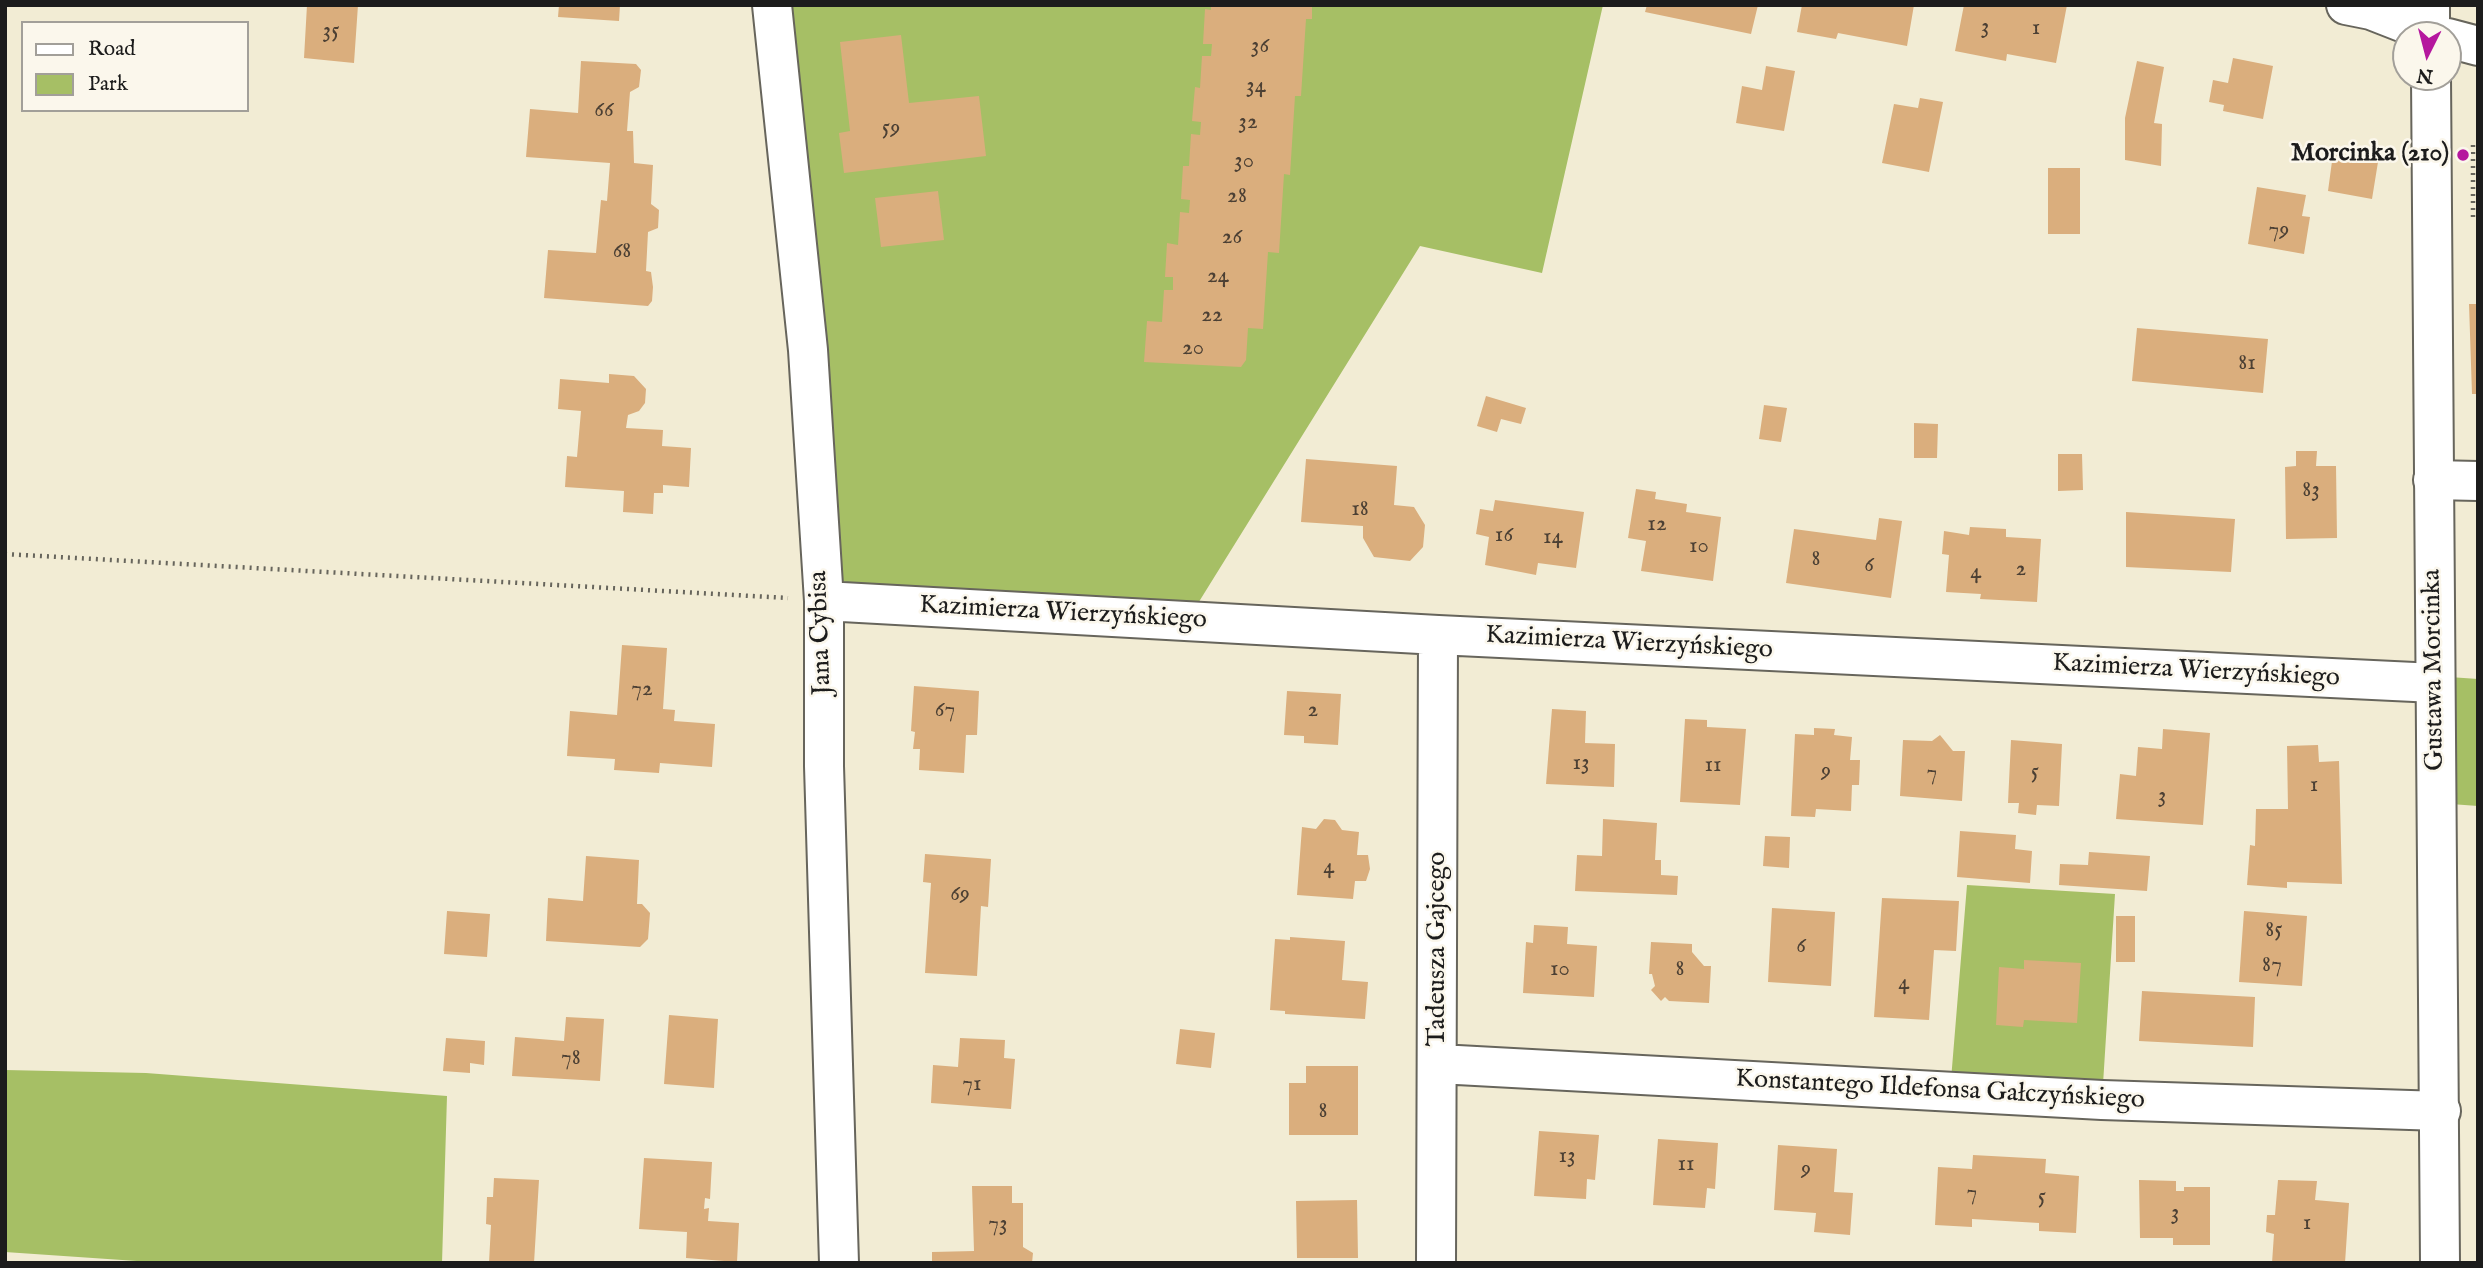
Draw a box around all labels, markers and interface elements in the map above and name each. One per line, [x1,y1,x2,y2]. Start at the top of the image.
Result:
house number: 3 [1981,14,1989,42]
house number: 1 [2032,15,2040,43]
house number: 35 [323,18,339,46]
legend [21,21,248,112]
north arrow [2392,21,2462,91]
house number: 36 [1251,33,1269,61]
text: Road [88,36,135,63]
text: N [2416,62,2434,88]
text: Park [88,71,128,98]
house number: 34 [1246,73,1266,101]
house number: 66 [594,97,614,125]
house number: 32 [1238,109,1258,137]
house number: 59 [882,115,900,143]
place label: Morcinka (210) [2291,139,2449,171]
marker: Morcinka (210) [2455,147,2471,163]
house number: 30 [1234,148,1254,176]
house number: 28 [1227,183,1247,211]
house number: 79 [2269,217,2289,245]
house number: 26 [1222,224,1242,252]
house number: 68 [613,238,631,266]
house number: 24 [1207,263,1229,291]
house number: 22 [1201,302,1223,330]
house number: 20 [1182,335,1204,363]
house number: 81 [2238,350,2256,378]
house number: 83 [2302,477,2320,505]
house number: 18 [1351,496,1369,524]
house number: 12 [1647,511,1667,539]
house number: 16 [1495,522,1513,550]
house number: 14 [1543,524,1563,552]
house number: 10 [1689,533,1709,561]
house number: 8 [1811,546,1821,574]
house number: 6 [1864,552,1874,580]
house number: 2 [2016,556,2026,584]
house number: 4 [1970,559,1982,587]
street label: Gustawa Morcinka [2418,569,2452,771]
street label: Jana Cybisa [804,570,840,696]
street label: Kazimierza Wierzyńskiego [918,591,1208,637]
street label: Kazimierza Wierzyńskiego [1484,621,1774,667]
street label: Kazimierza Wierzyńskiego [2051,649,2341,695]
house number: 72 [631,676,653,704]
house number: 67 [935,697,955,725]
house number: 2 [1308,697,1318,725]
house number: 13 [1572,750,1590,778]
house number: 11 [1704,752,1722,780]
house number: 9 [1821,758,1831,786]
house number: 5 [2031,759,2039,787]
house number: 7 [1927,760,1937,788]
house number: 1 [2310,772,2318,800]
house number: 3 [2158,783,2166,811]
street label: Tadeusza Gajcego [1423,852,1455,1046]
house number: 4 [1323,854,1335,882]
house number: 69 [950,881,970,909]
house number: 85 [2265,917,2283,945]
house number: 6 [1796,933,1806,961]
house number: 87 [2262,952,2282,980]
house number: 10 [1550,956,1570,984]
house number: 8 [1675,956,1685,984]
house number: 4 [1898,970,1910,998]
house number: 78 [561,1045,581,1073]
street label: Konstantego Ildefonsa Gałczyńskiego [1735,1065,2145,1117]
house number: 71 [962,1071,982,1099]
house number: 8 [1318,1098,1328,1126]
house number: 13 [1558,1143,1576,1171]
house number: 11 [1677,1151,1695,1179]
house number: 9 [1801,1156,1811,1184]
house number: 7 [1967,1180,1977,1208]
house number: 5 [2038,1184,2046,1212]
house number: 3 [2171,1200,2179,1228]
house number: 1 [2303,1210,2311,1238]
house number: 73 [988,1211,1008,1239]

